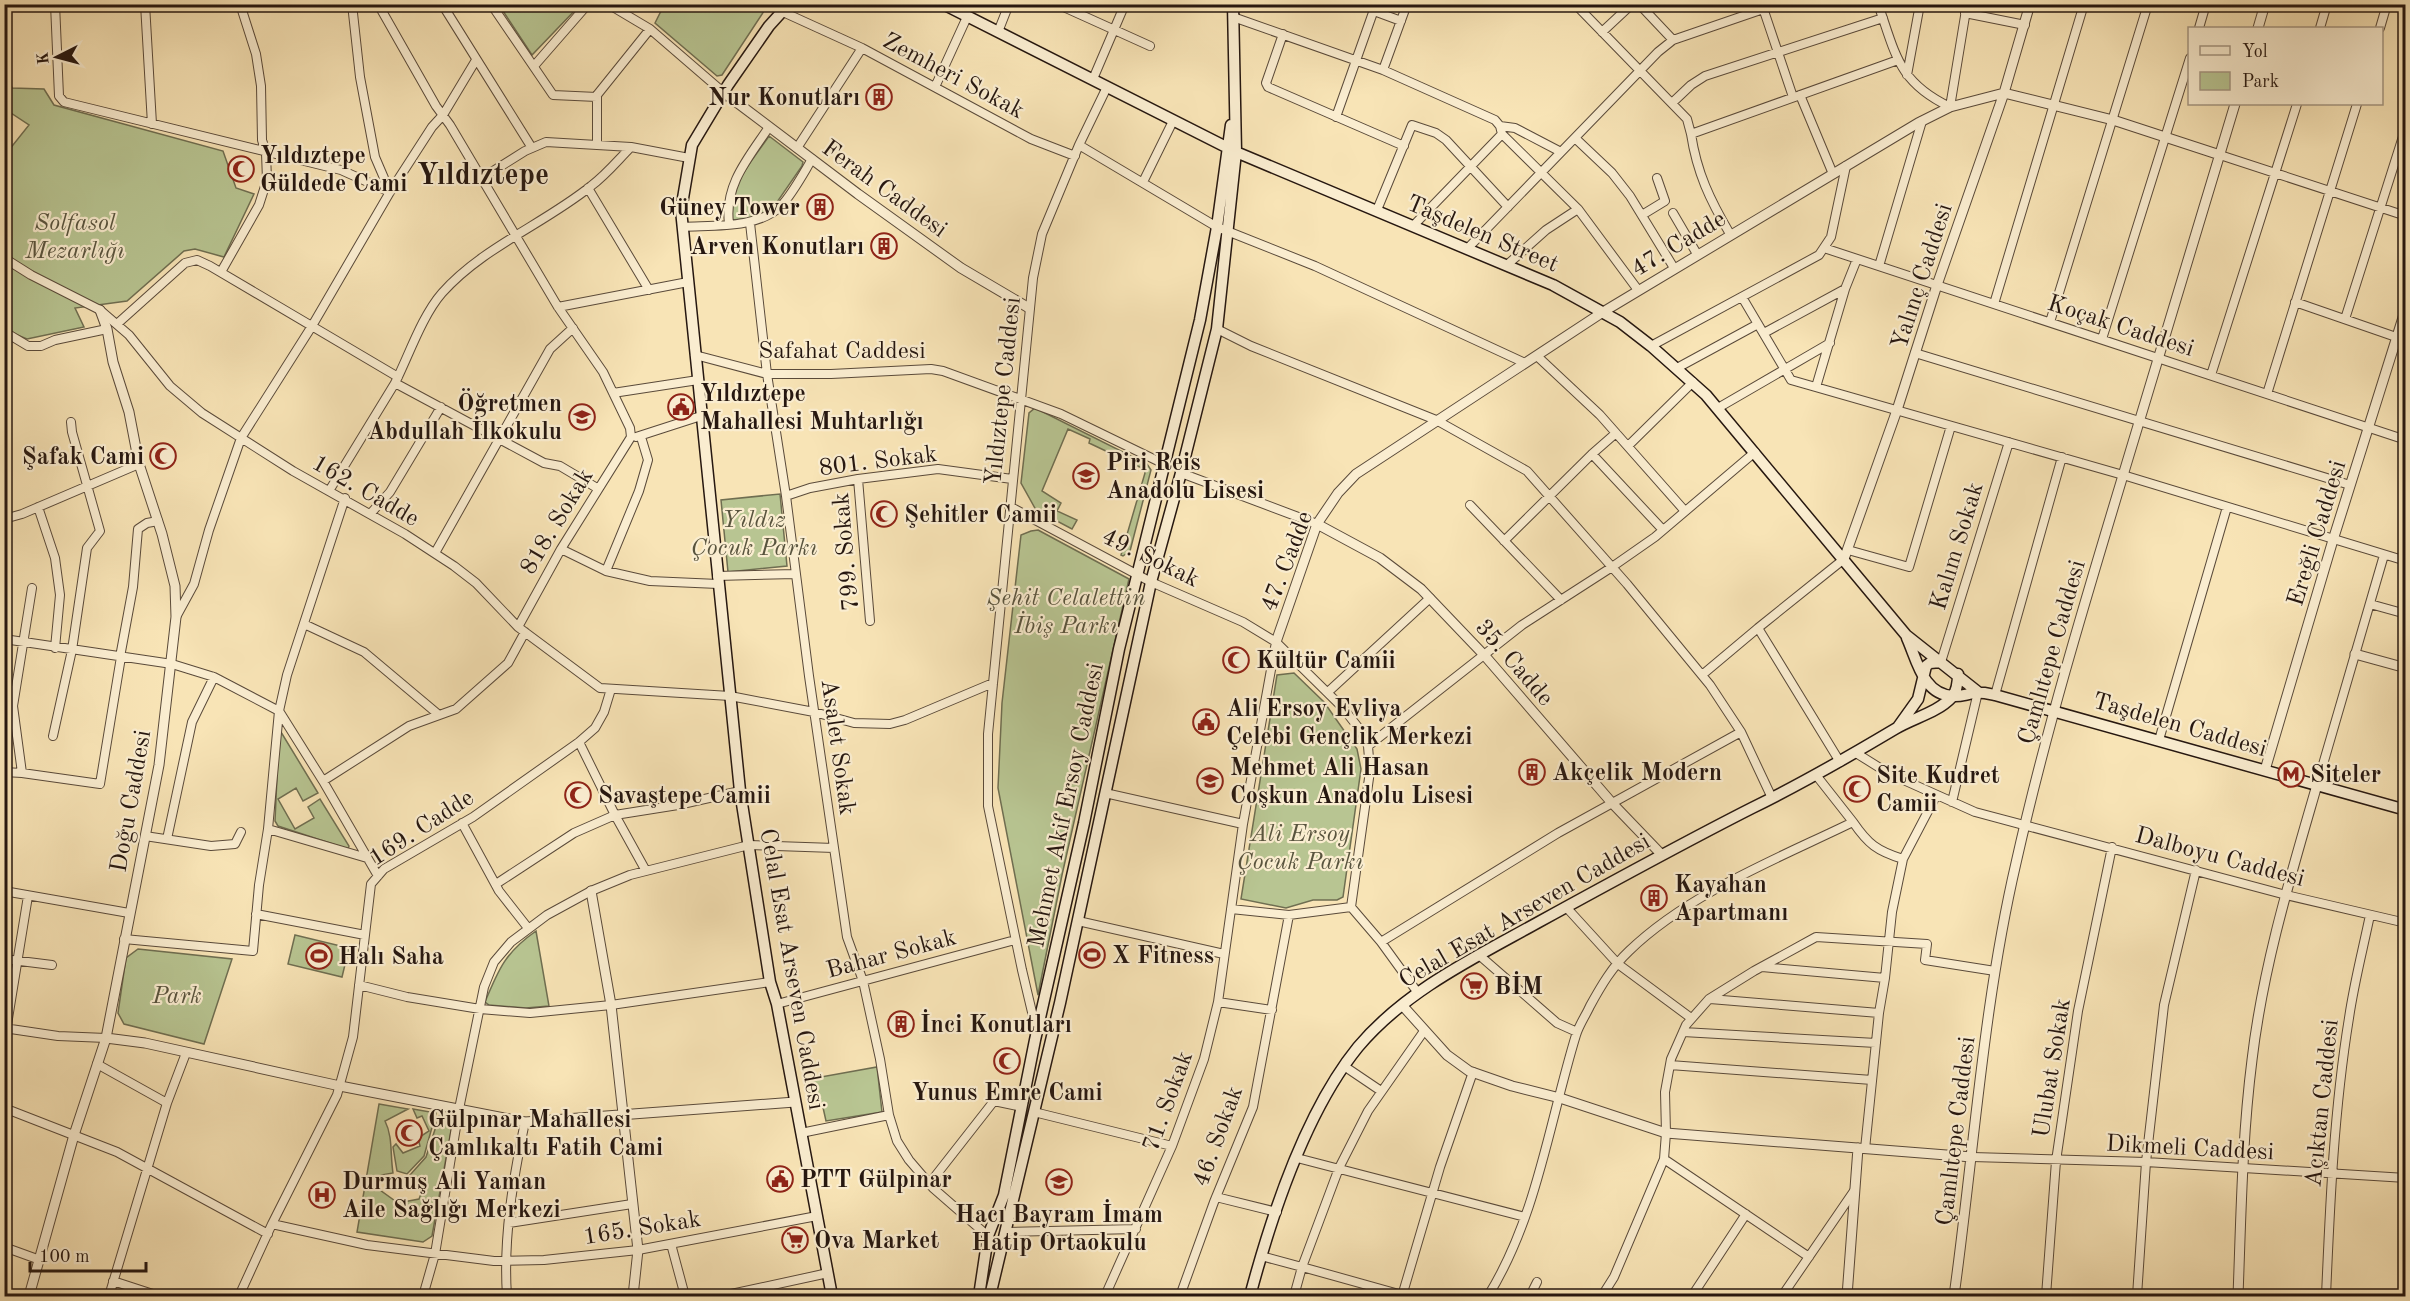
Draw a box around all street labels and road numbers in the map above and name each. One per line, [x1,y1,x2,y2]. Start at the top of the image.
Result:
street label: Zemheri Sokak [878,29,1028,124]
street label: Ferah Caddesi [817,136,951,243]
street label: Taşdelen Street [1403,192,1562,278]
street label: Yalınç Caddesi [1888,201,1958,353]
street label: 47. Cadde [1628,207,1730,282]
street label: Koçak Caddesi [2044,292,2197,362]
street label: Yıldıztepe Caddesi [982,296,1026,486]
street label: Safahat Caddesi [758,340,926,364]
street label: 801. Sokak [818,443,939,481]
street label: 162. Cadde [307,452,423,532]
street label: Ereğli Caddesi [2284,458,2351,609]
street label: 818. Sokak [517,465,599,579]
street label: Kalım Sokak [1927,480,1989,613]
street label: 799. Sokak [830,492,864,612]
street label: 47. Cadde [1258,508,1318,615]
street label: 49. Sokak [1098,525,1203,593]
street label: Çamlıtepe Caddesi [2015,558,2091,747]
street label: 35. Cadde [1470,616,1557,711]
street label: Mehmet Akif Ersoy Caddesi [1025,661,1109,950]
street label: Asalet Sokak [816,678,858,817]
street label: Taşdelen Caddesi [2090,690,2269,762]
street label: Doğu Caddesi [108,728,156,874]
street label: 169. Cadde [366,786,479,871]
street label: Dalboyu Caddesi [2132,824,2307,892]
street label: Celal Esat Arseven Caddesi [754,827,828,1112]
street label: Celal Esat Arseven Caddesi [1395,830,1655,993]
street label: Bahar Sokak [824,926,959,984]
street label: Ulubat Sokak [2030,997,2076,1140]
street label: Açıktan Caddesi [2302,1018,2344,1188]
street label: Çamlıtepe Caddesi [1933,1035,1981,1227]
street label: 71. Sokak [1140,1048,1198,1155]
street label: 46. Sokak [1190,1083,1248,1190]
street label: Dikmeli Caddesi [2105,1133,2275,1165]
street label: 165. Sokak [582,1208,703,1250]

